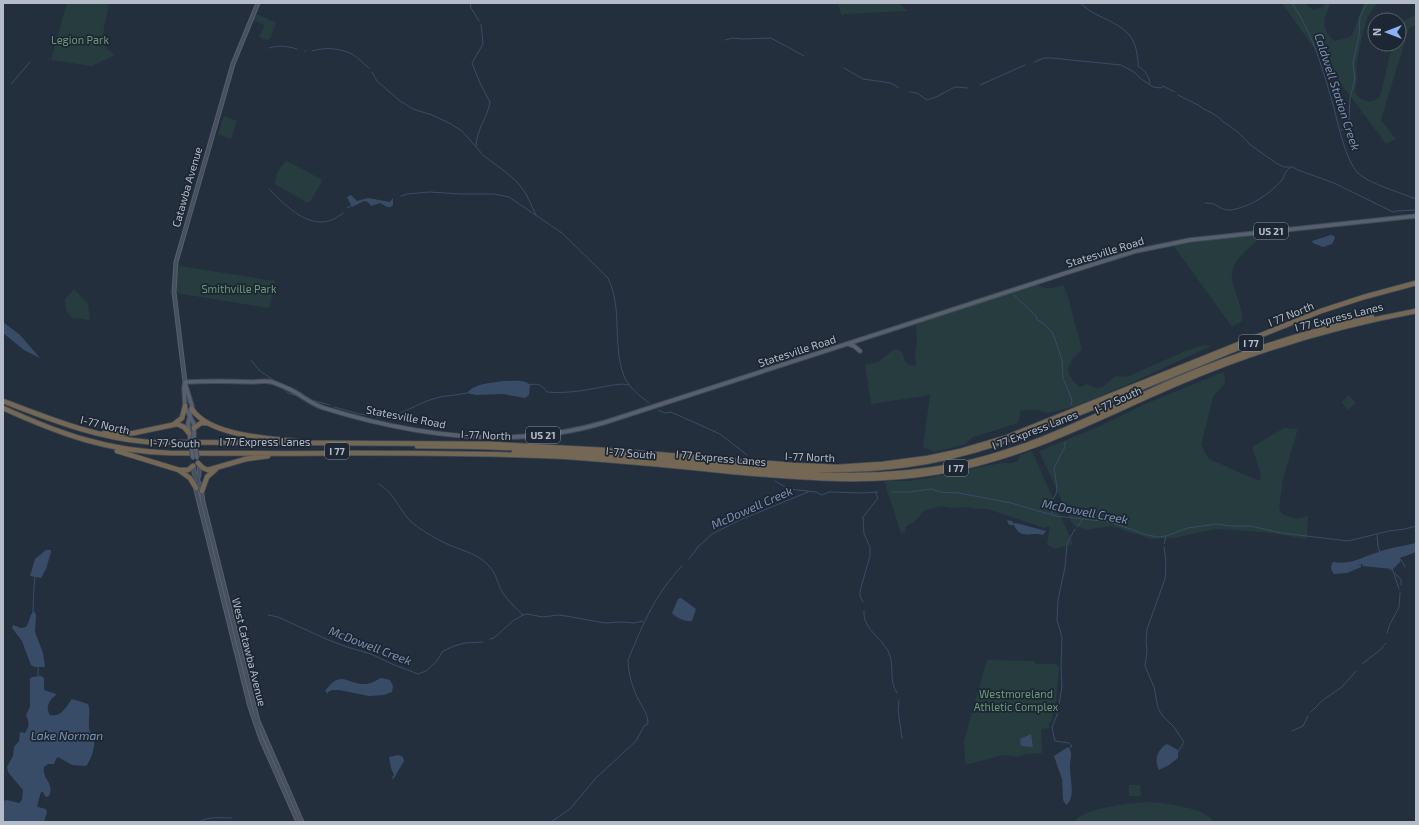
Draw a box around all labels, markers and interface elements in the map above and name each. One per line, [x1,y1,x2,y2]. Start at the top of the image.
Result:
north arrow [1367,12,1407,52]
text: N [1370,28,1383,36]
water label: Caldwell Station Creek [1312,31,1364,152]
park label: Legion Park [51,33,109,46]
street label: Catawba Avenue [169,145,204,229]
road number: US 21 [1254,223,1288,239]
street label: Statesville Road [1064,233,1145,270]
park label: Smithville Park [201,282,277,295]
street label: I 77 North [1266,299,1316,329]
street label: I 77 Express Lanes [1293,299,1385,334]
street label: Statesville Road [756,332,837,369]
road number: I 77 [1239,335,1263,351]
street label: I-77 South [1092,383,1143,416]
street label: Statesville Road [365,402,447,431]
street label: I 77 Express Lanes [990,407,1080,452]
street label: I-77 North [79,413,131,436]
street label: I-77 North [461,427,511,442]
road number: US 21 [526,427,560,443]
street label: I 77 Express Lanes [220,435,311,448]
street label: I-77 South [150,436,200,449]
road number: I 77 [325,443,349,459]
street label: I-77 South [605,444,657,461]
street label: I 77 Express Lanes [675,447,767,468]
street label: I-77 North [785,449,835,464]
road number: I 77 [944,460,968,476]
water label: McDowell Creek [709,483,794,531]
water label: McDowell Creek [1041,496,1130,526]
street label: West Catawba Avenue [230,596,269,708]
water label: McDowell Creek [327,623,414,667]
park label: Westmoreland Athletic Complex [974,687,1059,713]
water label: Lake Norman [31,728,103,742]

